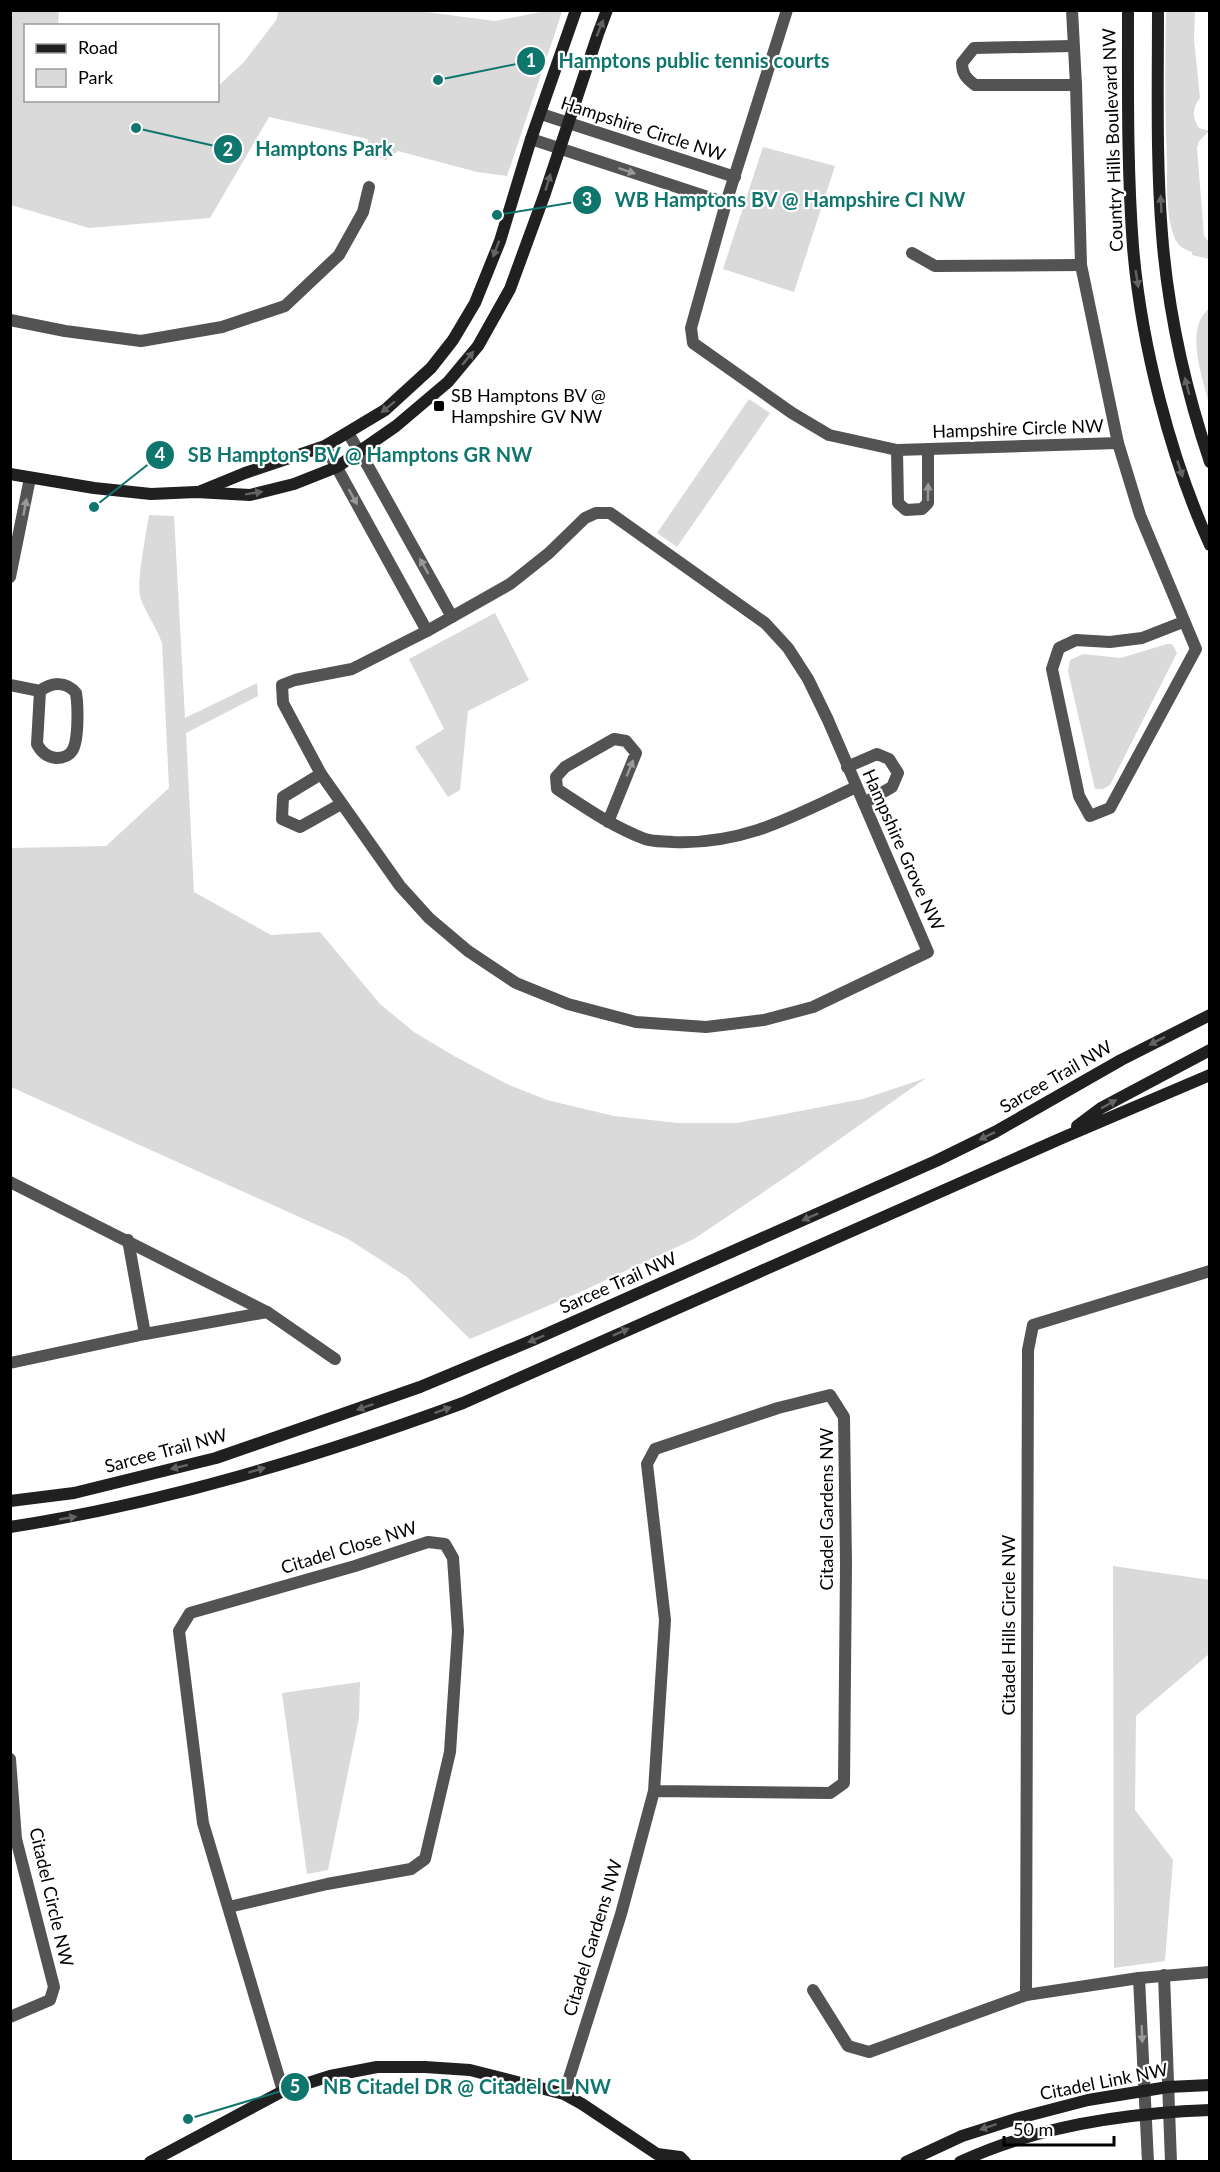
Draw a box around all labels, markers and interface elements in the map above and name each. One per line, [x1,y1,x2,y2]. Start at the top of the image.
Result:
one-way arrow [595,19,605,37]
legend [24,24,219,102]
street label: Country Hills Boulevard NW [1097,27,1127,252]
text: Road [78,36,118,58]
callout: Hamptons public tennis courts [516,42,841,80]
text: Hamptons public tennis courts [559,48,830,72]
text: 1 [526,49,536,71]
text: Park [78,66,114,88]
street label: Hampshire Circle NW [558,91,729,165]
callout: Hamptons Park [213,130,405,168]
text: Hamptons Park [255,136,393,160]
text: 2 [223,138,233,160]
one-way arrow [618,166,636,176]
one-way arrow [544,173,553,191]
callout: WB Hamptons BV @ Hampshire CI NW [572,181,978,219]
text: WB Hamptons BV @ Hampshire CI NW [615,187,965,211]
text: 3 [582,188,592,210]
one-way arrow [1156,194,1165,213]
one-way arrow [491,240,501,258]
one-way arrow [1133,269,1142,288]
one-way arrow [461,350,474,366]
one-way arrow [1181,377,1191,395]
place label: SB Hamptons BV @ Hampshire GV NW [451,384,606,427]
marker: SB Hamptons BV @ Hampshire GV NW [432,399,446,413]
one-way arrow [380,400,395,413]
street label: Hampshire Circle NW [932,414,1104,442]
callout: SB Hamptons BV @ Hamptons GR NW [145,436,544,474]
text: SB Hamptons BV @ Hamptons GR NW [188,442,532,466]
text: 4 [155,443,165,465]
one-way arrow [1176,460,1185,478]
one-way arrow [923,483,933,502]
one-way arrow [245,489,264,498]
one-way arrow [348,489,358,506]
one-way arrow [21,497,30,516]
one-way arrow [419,557,429,574]
one-way arrow [625,759,635,777]
street label: Hampshire Grove NW [858,765,950,934]
street label: Sarcee Trail NW [996,1035,1116,1117]
one-way arrow [1149,1037,1166,1046]
one-way arrow [1101,1099,1118,1109]
one-way arrow [978,1131,996,1141]
one-way arrow [801,1213,818,1222]
street label: Sarcee Trail NW [556,1246,680,1318]
one-way arrow [613,1327,631,1337]
one-way arrow [526,1334,544,1344]
one-way arrow [356,1402,374,1412]
one-way arrow [434,1405,452,1415]
street label: Sarcee Trail NW [102,1423,230,1477]
street label: Citadel Gardens NW [815,1427,837,1590]
one-way arrow [170,1463,189,1473]
one-way arrow [248,1465,266,1475]
one-way arrow [59,1513,78,1522]
street label: Citadel Close NW [278,1516,420,1578]
street label: Citadel Hills Circle NW [997,1534,1019,1715]
street label: Citadel Circle NW [25,1825,79,1969]
street label: Citadel Gardens NW [558,1856,626,2019]
one-way arrow [1137,2024,1146,2043]
street label: Citadel Link NW [1038,2058,1170,2104]
callout: NB Citadel DR @ Citadel CL NW [280,2068,623,2106]
text: NB Citadel DR @ Citadel CL NW [323,2074,611,2098]
text: 5 [290,2075,300,2097]
scale bar [1004,2109,1114,2147]
text: 50 m [1013,2118,1053,2140]
one-way arrow [979,2123,997,2133]

